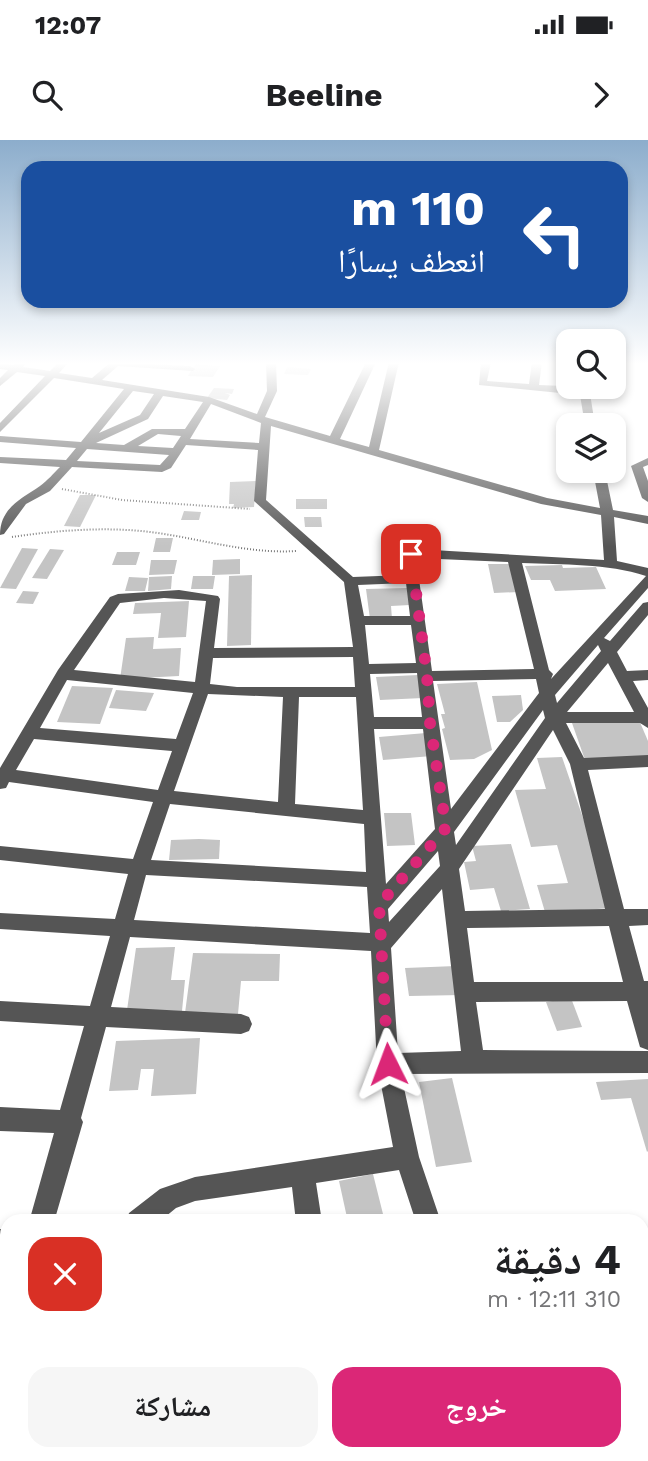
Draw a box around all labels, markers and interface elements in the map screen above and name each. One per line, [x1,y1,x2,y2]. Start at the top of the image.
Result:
text: 12:07 [35,10,101,40]
icon: search [28,76,66,114]
text: Beeline [265,76,383,114]
icon: forward [582,76,620,114]
text: 110 m [351,179,485,237]
icon: left [509,189,600,280]
text: انعطف يسارًا [338,242,485,280]
map controls [556,329,626,483]
button: search [556,329,626,399]
button: layers [556,413,626,483]
pin [381,524,441,584]
icon: arrive [392,535,430,573]
position arrow [351,1027,425,1101]
text: 4 دقيقة [494,1235,621,1284]
button: close [28,1237,102,1311]
text: 310 m · 12:11 [487,1286,621,1313]
button: مشاركة [28,1367,318,1447]
button: خروج [332,1367,621,1447]

